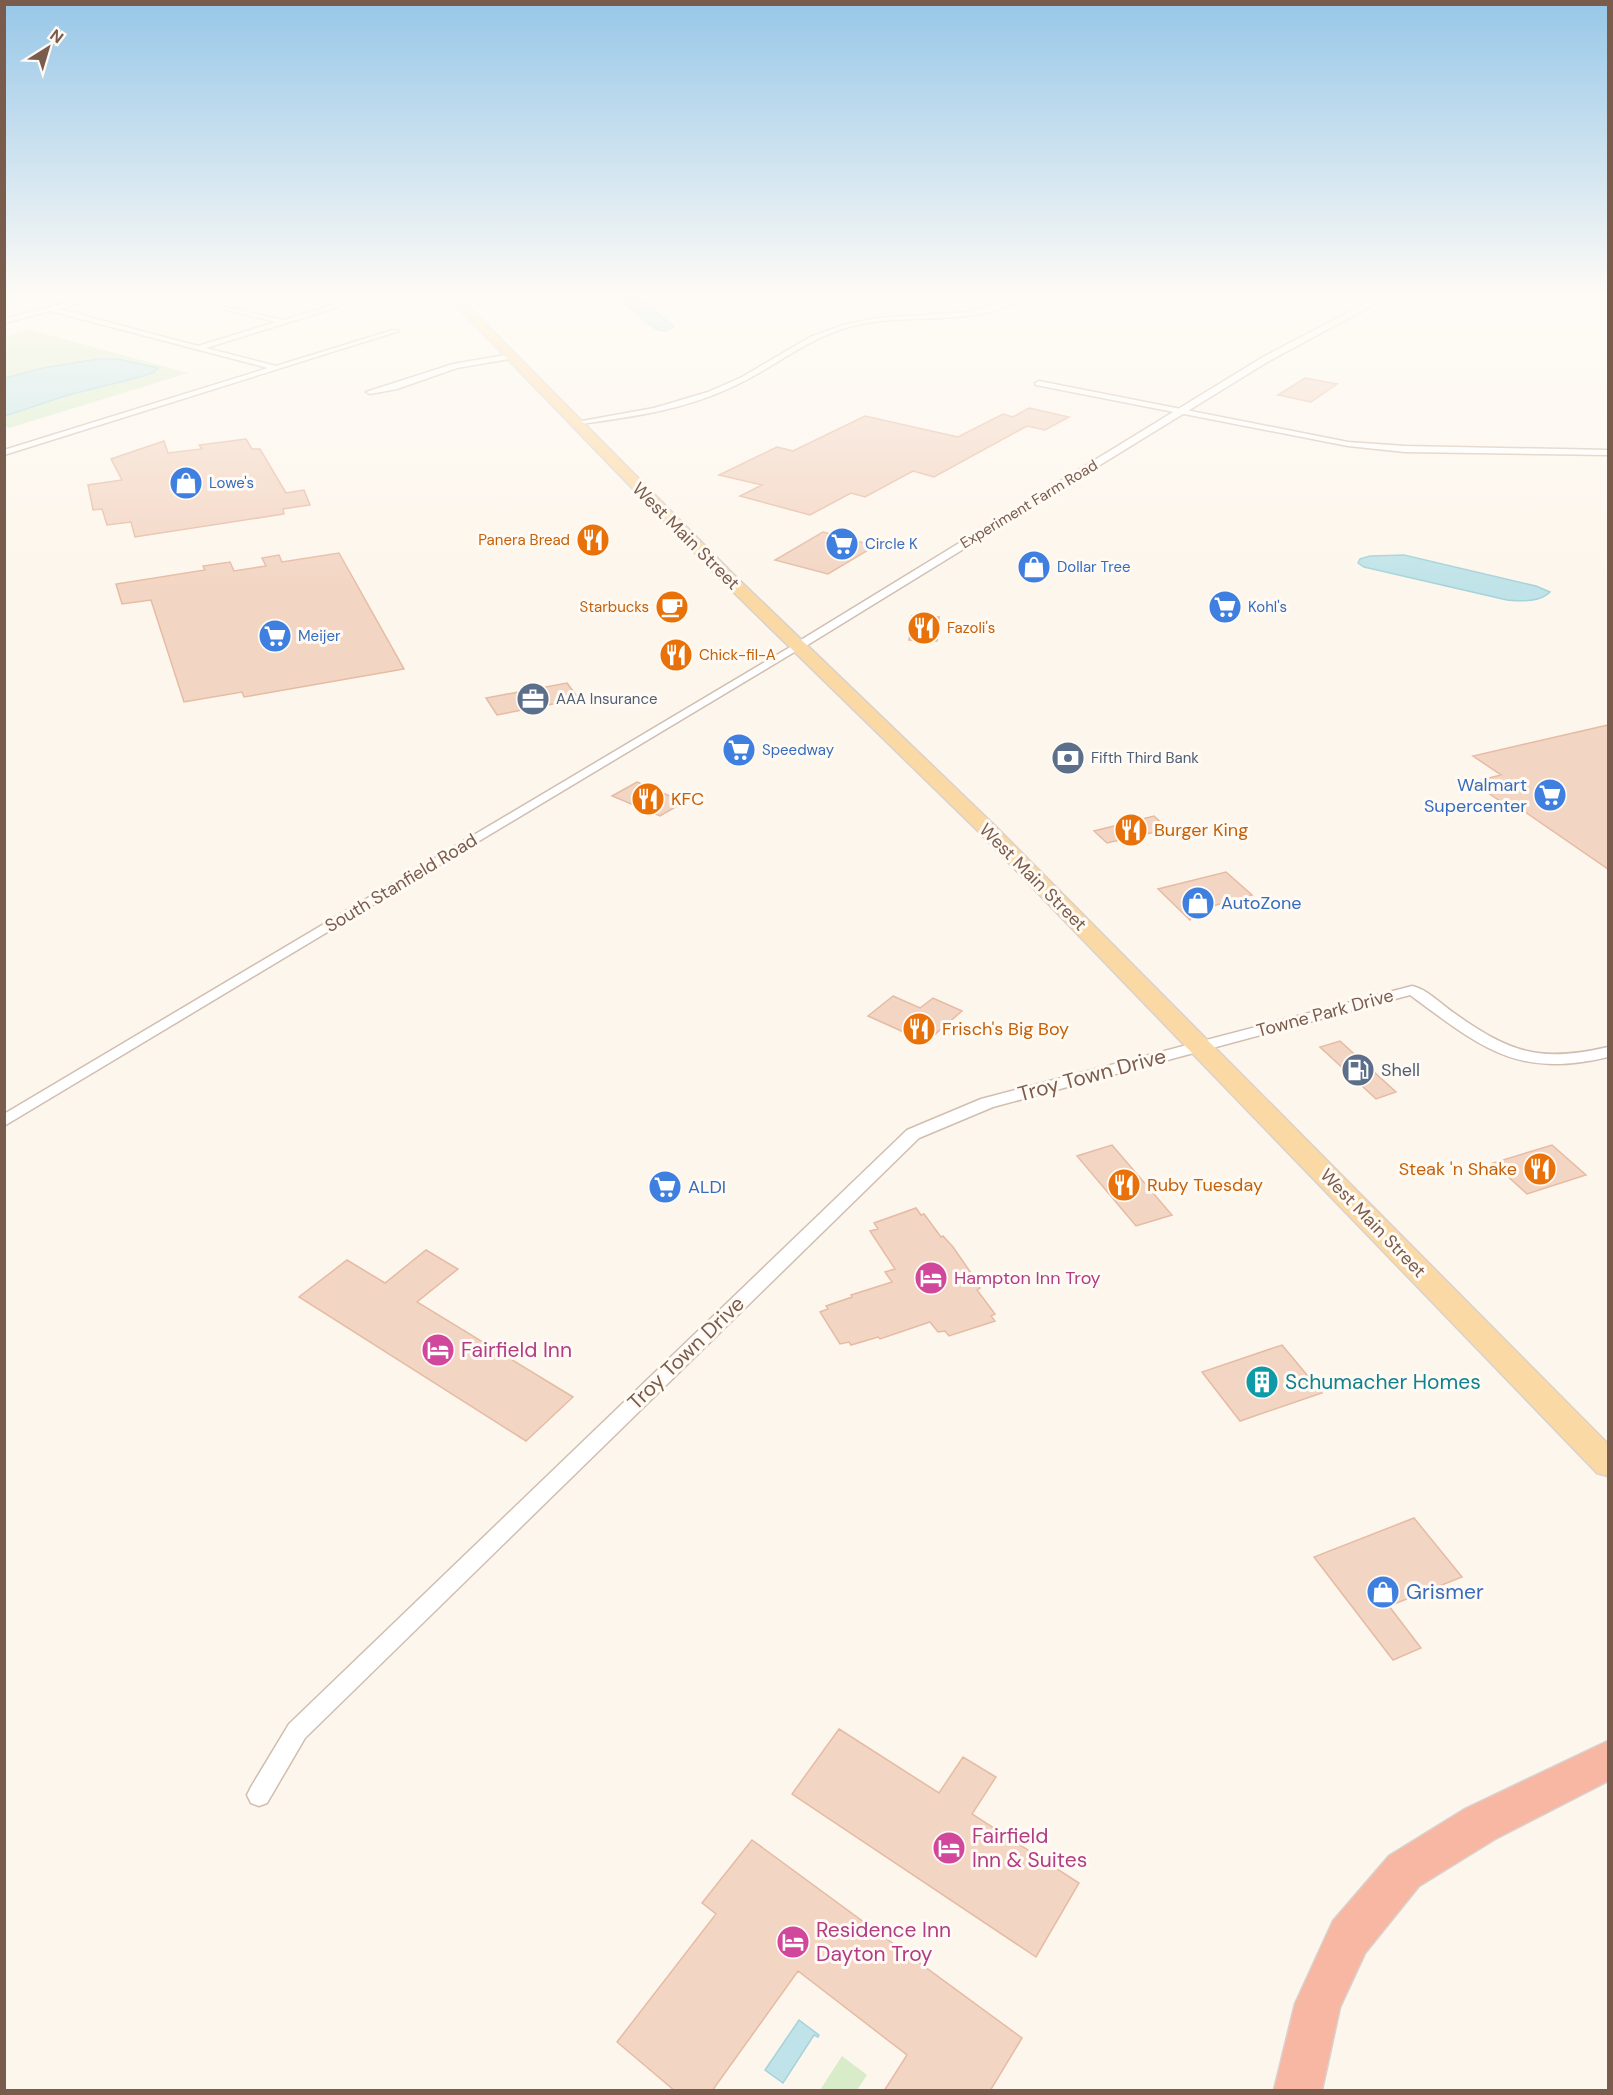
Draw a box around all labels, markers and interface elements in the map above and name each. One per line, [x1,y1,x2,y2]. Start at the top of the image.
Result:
north arrow [18,18,78,78]
text: N [46,25,68,48]
street label: Experiment Farm Road [957,455,1101,553]
shop icon: Lowe's [168,465,204,501]
place label: Lowe's [209,473,254,493]
street label: West Main Street [627,477,745,595]
restaurant icon: Panera Bread [575,522,611,558]
supermarket icon: Circle K [824,526,860,562]
place label: Panera Bread [478,530,570,550]
place label: Circle K [865,534,918,554]
shop icon: Dollar Tree [1016,549,1052,585]
place label: Dollar Tree [1057,557,1130,577]
cafe icon: Starbucks [654,589,690,625]
supermarket icon: Kohl's [1207,589,1243,625]
place label: Starbucks [579,597,649,617]
place label: Kohl's [1248,597,1287,617]
restaurant icon: Fazoli's [906,610,942,646]
supermarket icon: Meijer [257,618,293,654]
place label: Fazoli's [947,618,995,638]
place label: Meijer [298,626,341,646]
restaurant icon: Chick-fil-A [658,637,694,673]
place label: Chick-fil-A [699,645,776,665]
office icon: AAA Insurance [515,681,551,717]
place label: AAA Insurance [556,689,658,709]
supermarket icon: Speedway [721,732,757,768]
place label: Speedway [762,740,835,760]
bank icon: Fifth Third Bank [1050,740,1086,776]
place label: Fifth Third Bank [1091,748,1199,768]
place label: Walmart Supercenter [1424,773,1527,818]
supermarket icon: Walmart Supercenter [1532,777,1568,813]
restaurant icon: KFC [630,781,666,817]
place label: KFC [671,787,704,811]
restaurant icon: Burger King [1113,812,1149,848]
street label: West Main Street [974,818,1092,936]
place label: Burger King [1154,818,1248,842]
street label: South Stanfield Road [320,828,482,938]
shop icon: AutoZone [1180,885,1216,921]
place label: AutoZone [1221,891,1302,915]
street label: Towne Park Drive [1254,983,1396,1043]
restaurant icon: Frisch's Big Boy [901,1011,937,1047]
place label: Frisch's Big Boy [942,1017,1069,1041]
street label: Troy Town Drive [1015,1042,1169,1108]
fuel station icon: Shell [1340,1052,1376,1088]
place label: Shell [1381,1058,1420,1082]
restaurant icon: Steak 'n Shake [1522,1151,1558,1187]
place label: Steak 'n Shake [1399,1157,1517,1181]
street label: West Main Street [1315,1163,1431,1283]
restaurant icon: Ruby Tuesday [1106,1167,1142,1203]
supermarket icon: ALDI [647,1169,683,1205]
place label: Ruby Tuesday [1147,1173,1263,1197]
place label: ALDI [688,1175,726,1199]
hotel icon: Hampton Inn Troy [913,1260,949,1296]
place label: Hampton Inn Troy [954,1266,1101,1290]
street label: Troy Town Drive [622,1290,751,1416]
hotel icon: Fairfield Inn [420,1332,456,1368]
place label: Fairfield Inn [461,1336,572,1364]
building icon: Schumacher Homes [1244,1364,1280,1400]
place label: Schumacher Homes [1285,1368,1481,1396]
shop icon: Grismer [1365,1574,1401,1610]
place label: Grismer [1406,1578,1484,1606]
place label: Fairfield Inn & Suites [972,1822,1087,1874]
hotel icon: Fairfield Inn & Suites [931,1830,967,1866]
place label: Residence Inn Dayton Troy [816,1916,951,1968]
hotel icon: Residence Inn Dayton Troy [775,1924,811,1960]

